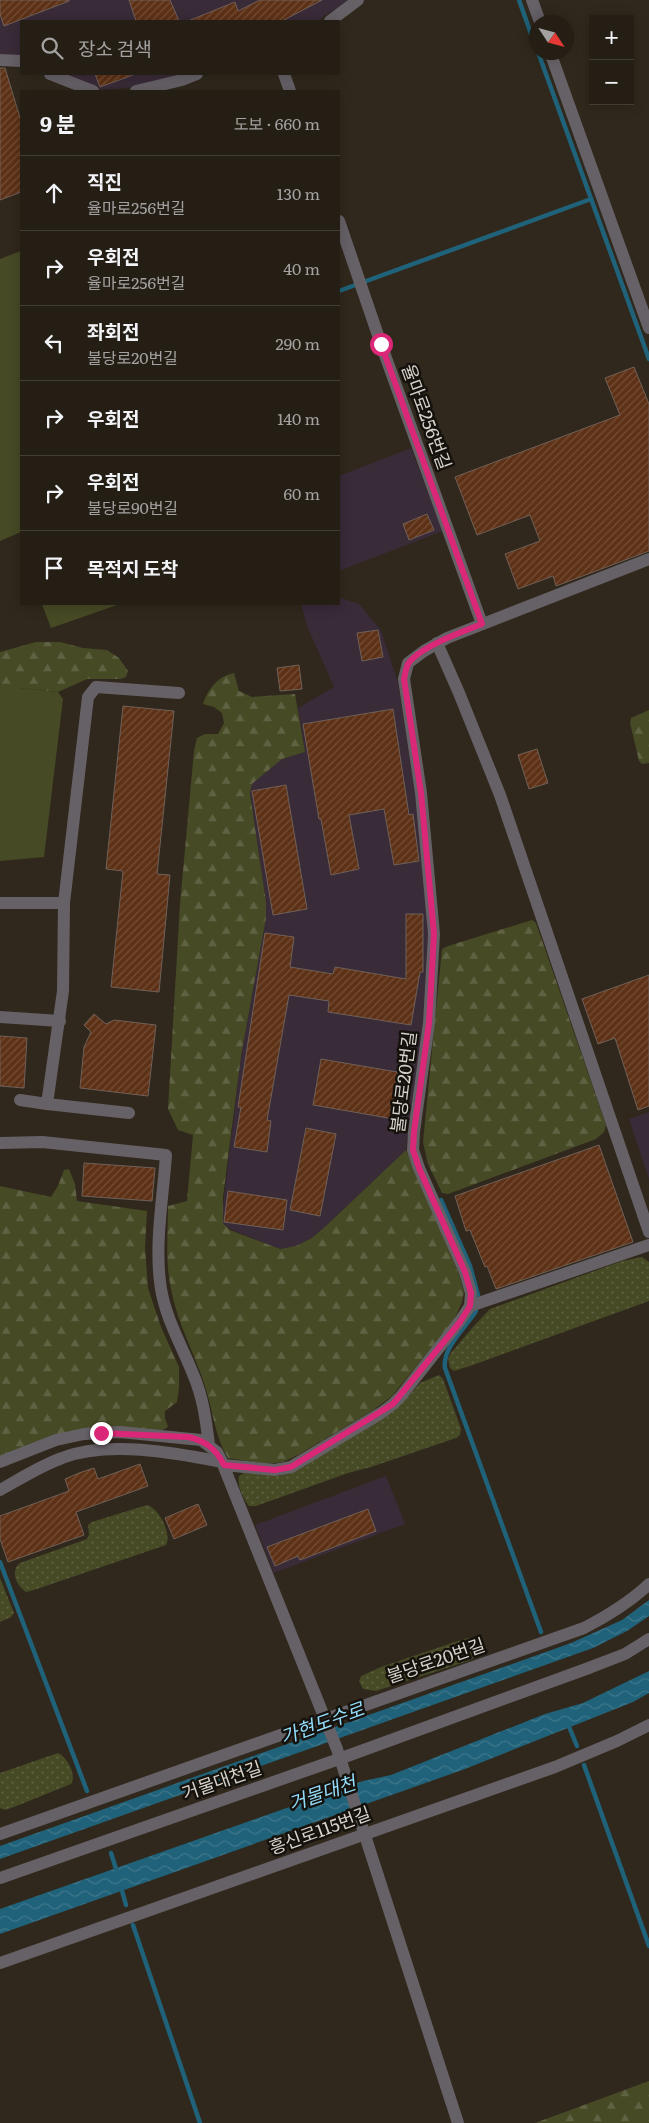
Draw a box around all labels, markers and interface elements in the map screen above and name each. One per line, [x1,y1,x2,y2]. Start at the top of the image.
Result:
north arrow [529,15,574,60]
map controls [589,15,634,105]
button: + [589,15,634,60]
search box [20,20,340,75]
icon: search [38,34,66,62]
text: 장소 검색 [78,34,152,62]
button: − [589,60,634,105]
text: 9 분 [40,107,76,138]
text: 도보 · 660 m [234,111,320,135]
text: 직진 [87,167,122,195]
icon: ahead [40,179,68,207]
text: 130 m [277,181,320,205]
text: 율마로256번길 [87,195,185,219]
text: 우회전 [87,242,139,270]
icon: right [40,254,68,282]
text: 40 m [283,256,320,280]
text: 율마로256번길 [87,270,185,294]
text: 좌회전 [87,317,139,345]
icon: left [40,329,68,357]
text: 290 m [276,331,320,355]
route start [370,333,393,356]
text: 불당로20번길 [87,345,178,369]
street label: 율마로256번길 [396,360,459,473]
icon: right [40,404,68,432]
text: 우회전 [87,404,139,432]
text: 140 m [277,406,320,430]
text: 우회전 [87,467,139,495]
icon: right [40,479,68,507]
text: 60 m [283,481,320,505]
text: 불당로90번길 [87,495,178,519]
icon: arrive [40,554,68,582]
text: 목적지 도착 [87,554,178,582]
street label: 불당로20번길 [383,1029,422,1134]
route end [90,1422,113,1445]
street label: 불당로20번길 [383,1630,488,1689]
water label: 가현도수로 [276,1693,369,1750]
street label: 거물대천길 [178,1753,265,1806]
water label: 거물대천 [284,1767,361,1817]
street label: 흥신로115번길 [265,1799,374,1861]

